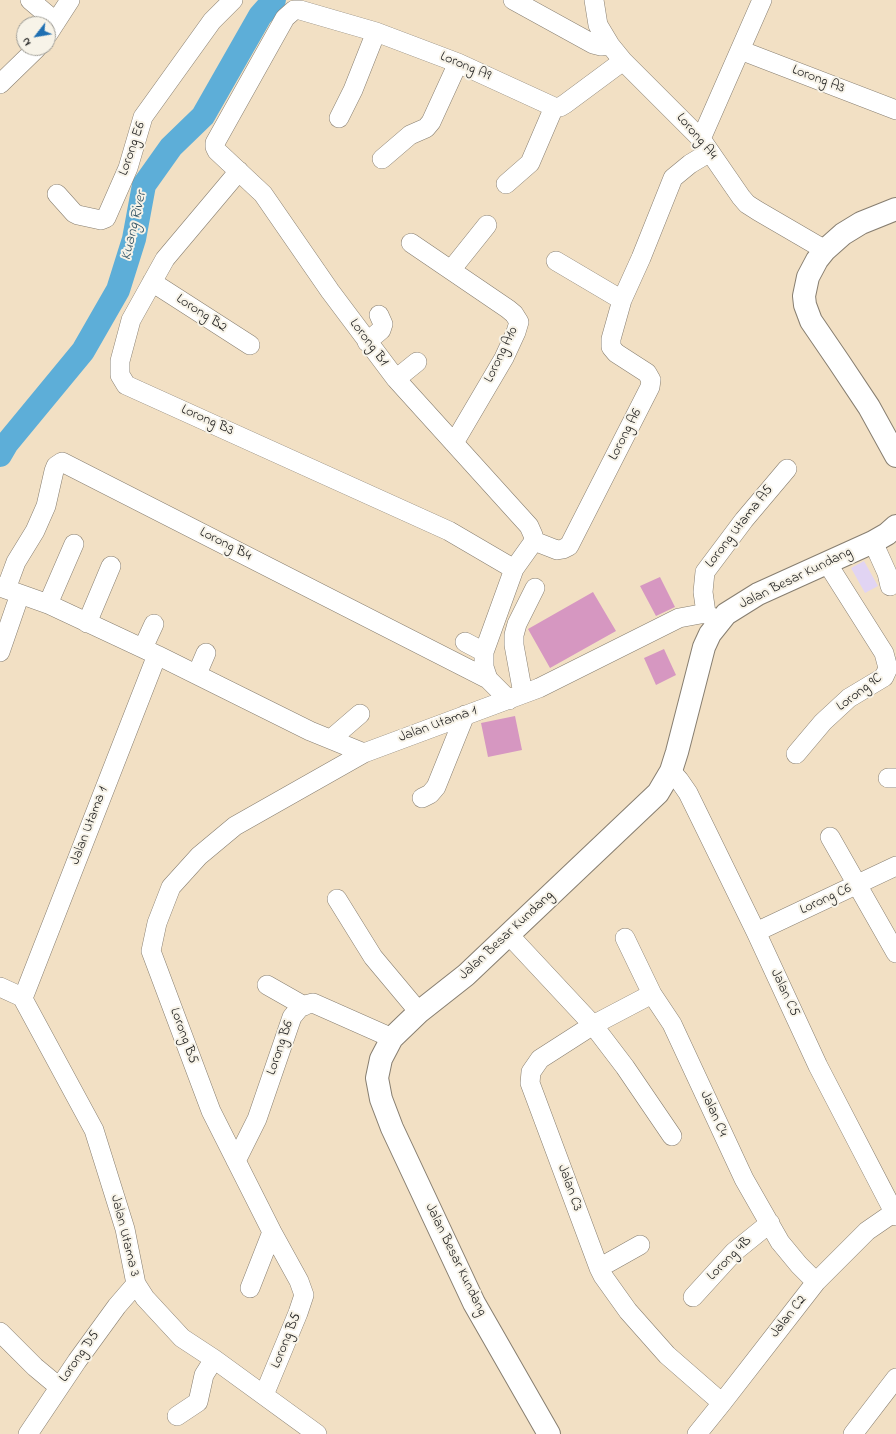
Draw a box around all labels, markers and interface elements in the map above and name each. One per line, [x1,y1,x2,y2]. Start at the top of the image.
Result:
north arrow [16,16,56,56]
text: N [18,34,35,49]
street label: Lorong A9 [437,49,493,85]
street label: Lorong A3 [789,62,847,98]
street label: Lorong A4 [672,110,720,164]
street label: Lorong E6 [116,120,150,178]
water label: Kuang River [118,190,152,262]
street label: Lorong B2 [172,291,230,337]
street label: Lorong B1 [345,316,391,370]
street label: Lorong A10 [481,324,523,386]
street label: Lorong B3 [178,402,236,440]
street label: Lorong A6 [606,406,646,464]
street label: Lorong Utama A5 [702,482,778,572]
street label: Lorong B4 [196,525,254,565]
street label: Jalan Besar Kundang [737,544,855,614]
street label: Lorong 9C [834,670,886,716]
street label: Jalan Utama 1 [397,703,479,747]
street label: Jalan Utama 1 [67,785,113,867]
street label: Lorong C6 [798,881,854,919]
street label: Jalan Besar Kundang [456,888,558,984]
street label: Jalan C5 [766,967,802,1019]
street label: Lorong B5 [165,1006,201,1066]
street label: Lorong B6 [264,1019,298,1077]
street label: Jalan C4 [696,1089,730,1139]
street label: Jalan C3 [553,1162,585,1214]
street label: Jalan Utama 3 [106,1193,142,1279]
street label: Jalan Besar Kundang [420,1201,490,1319]
street label: Lorong 4B [704,1233,756,1285]
street label: Jalan C2 [767,1292,811,1342]
street label: Lorong B5 [268,1311,306,1371]
street label: Lorong D5 [56,1328,104,1386]

